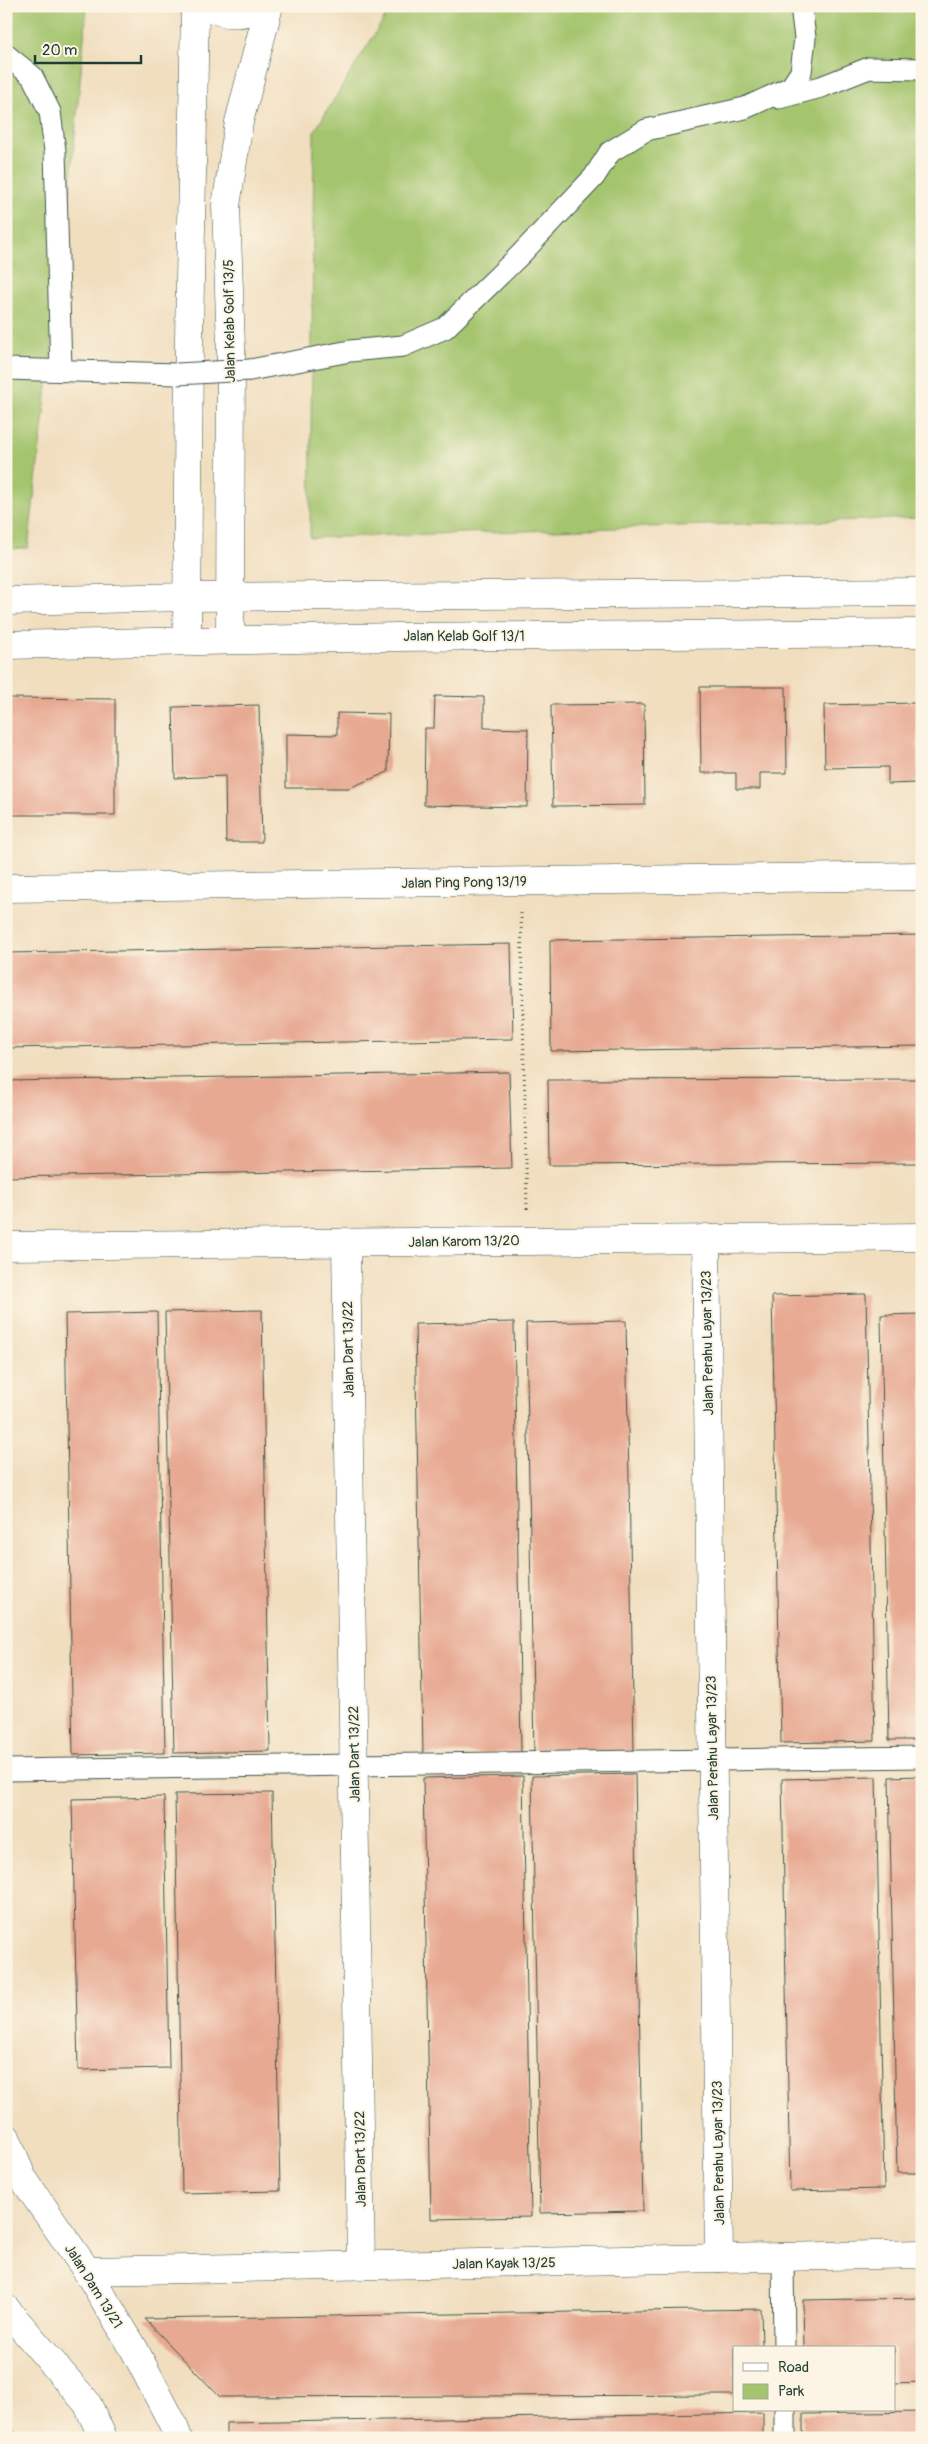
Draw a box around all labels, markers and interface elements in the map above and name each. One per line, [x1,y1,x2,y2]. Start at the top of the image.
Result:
scale bar [35,32,141,64]
text: 20 m [42,41,77,60]
street label: Jalan Kelab Golf 13/5 [220,259,239,383]
street label: Jalan Kelab Golf 13/1 [403,628,525,645]
street label: Jalan Ping Pong 13/19 [401,873,527,892]
street label: Jalan Karom 13/20 [408,1232,520,1251]
street label: Jalan Perahu Layar 13/23 [698,1270,717,1416]
street label: Jalan Dart 13/22 [339,1300,358,1397]
street label: Jalan Perahu Layar 13/23 [703,1675,722,1821]
street label: Jalan Dart 13/22 [345,1705,364,1802]
street label: Jalan Perahu Layar 13/23 [709,2080,728,2226]
street label: Jalan Dart 13/22 [351,2110,370,2207]
street label: Jalan Dam 13/21 [61,2241,126,2331]
street label: Jalan Kayak 13/25 [452,2254,556,2273]
legend [733,2346,896,2412]
text: Road [778,2358,809,2377]
text: Park [778,2382,805,2401]

